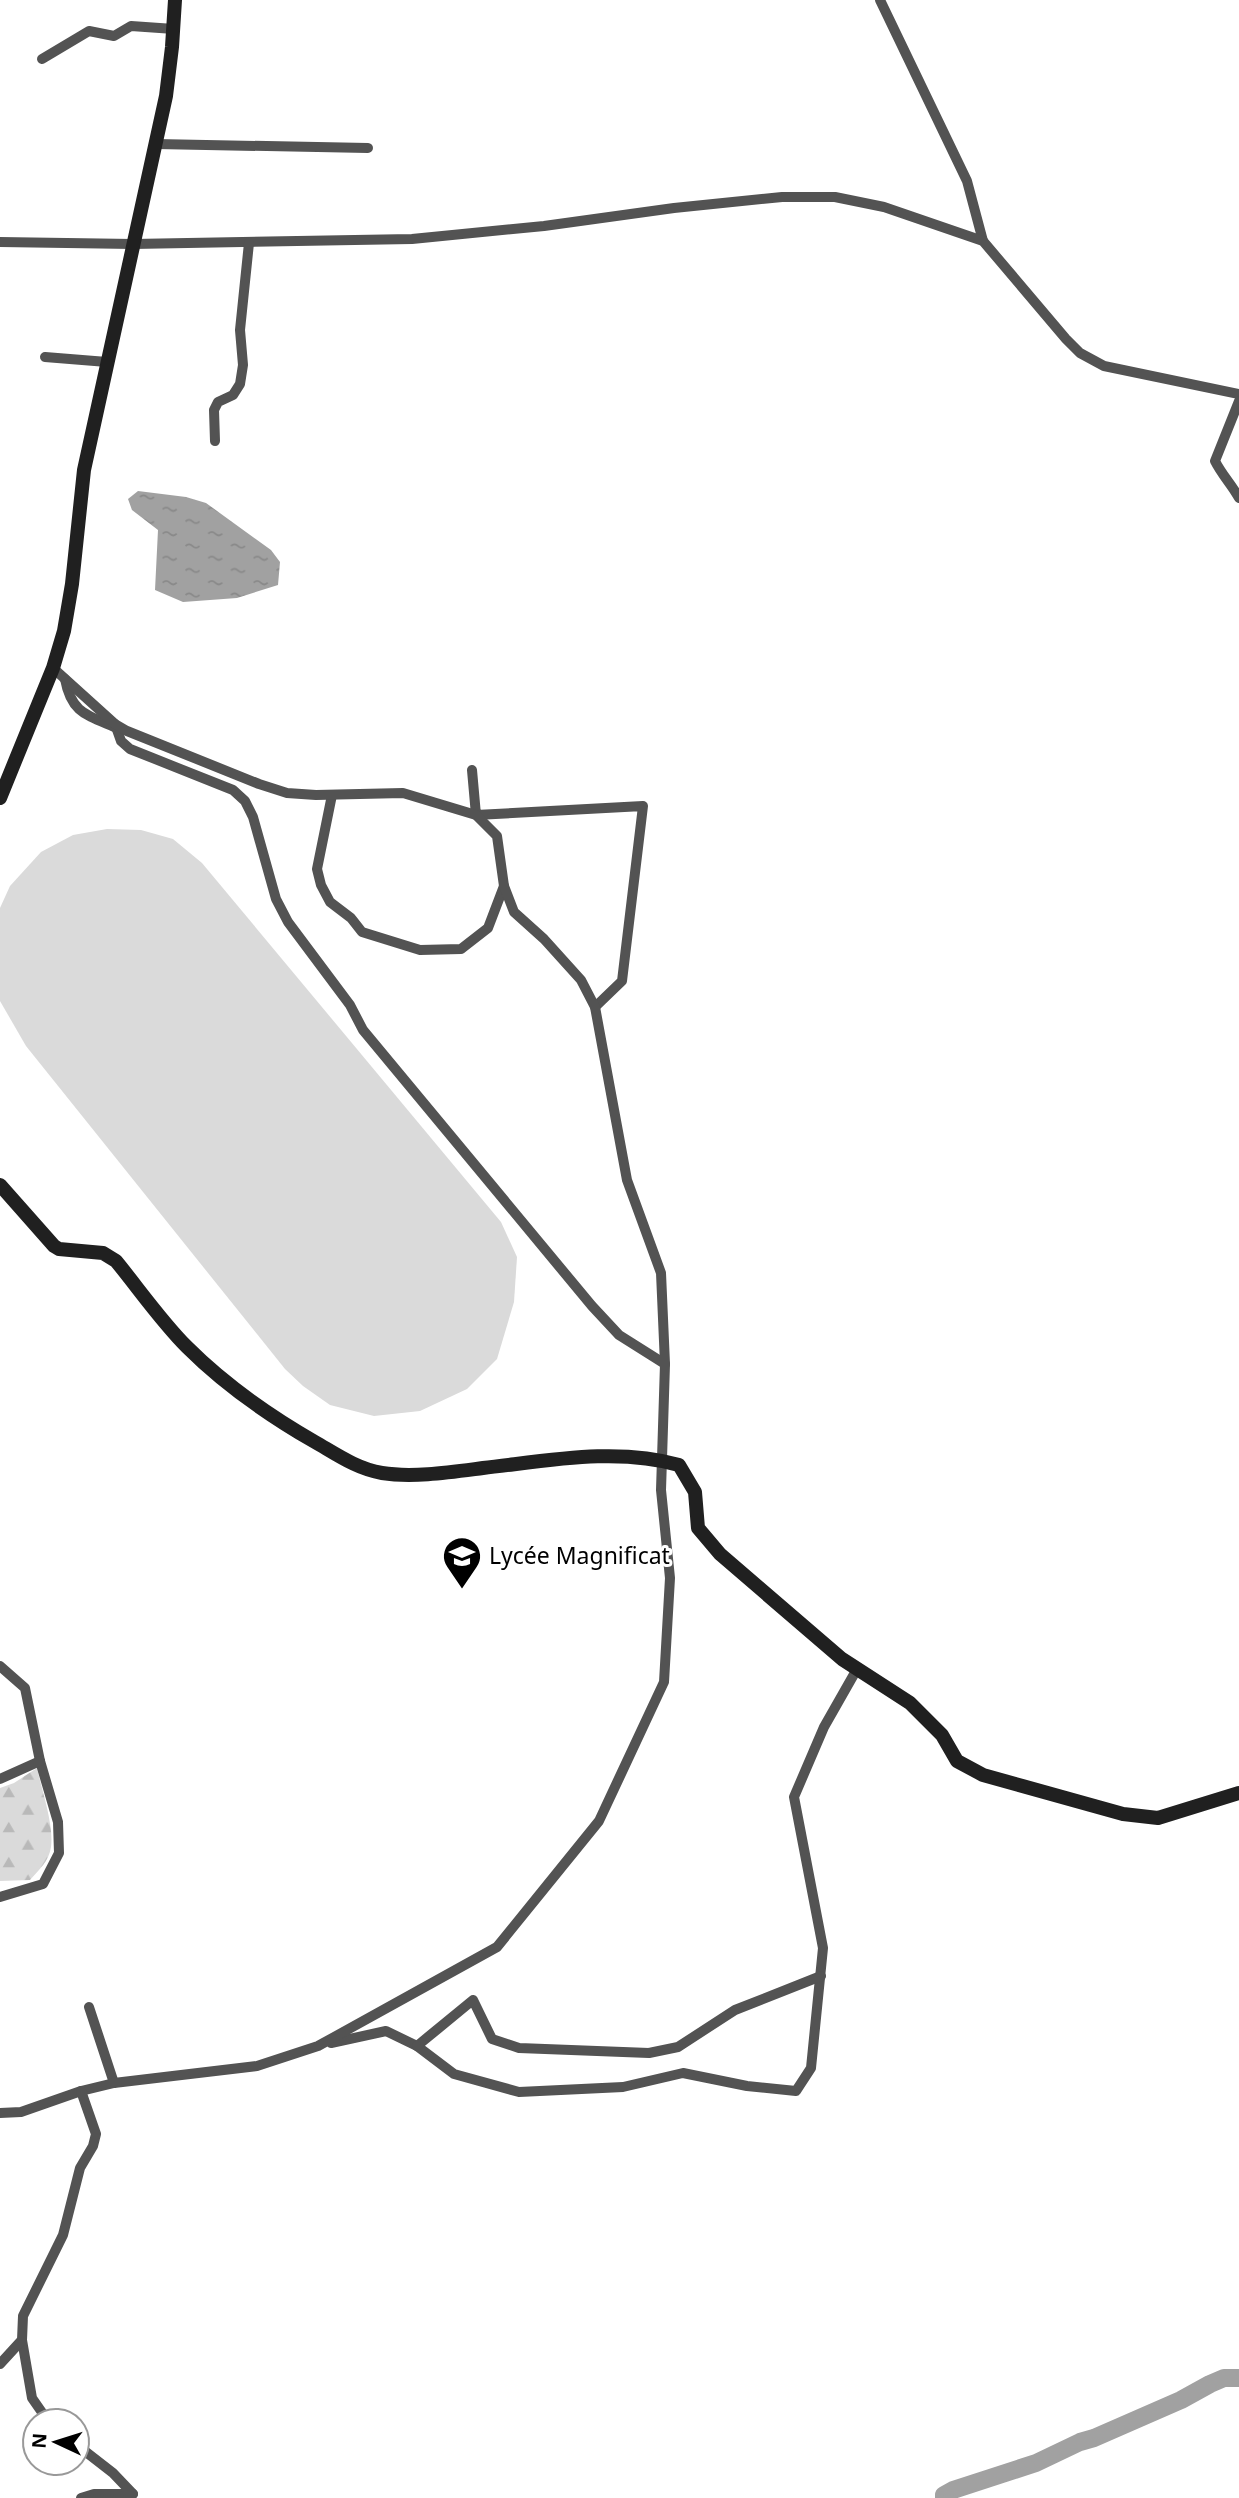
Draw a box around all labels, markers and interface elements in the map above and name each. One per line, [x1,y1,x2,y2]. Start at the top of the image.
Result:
school or university icon: Lycée Magnificat [441,1535,483,1590]
place label: Lycée Magnificat [489,1539,670,1571]
north arrow [21,2407,91,2477]
text: N [26,2432,53,2449]

